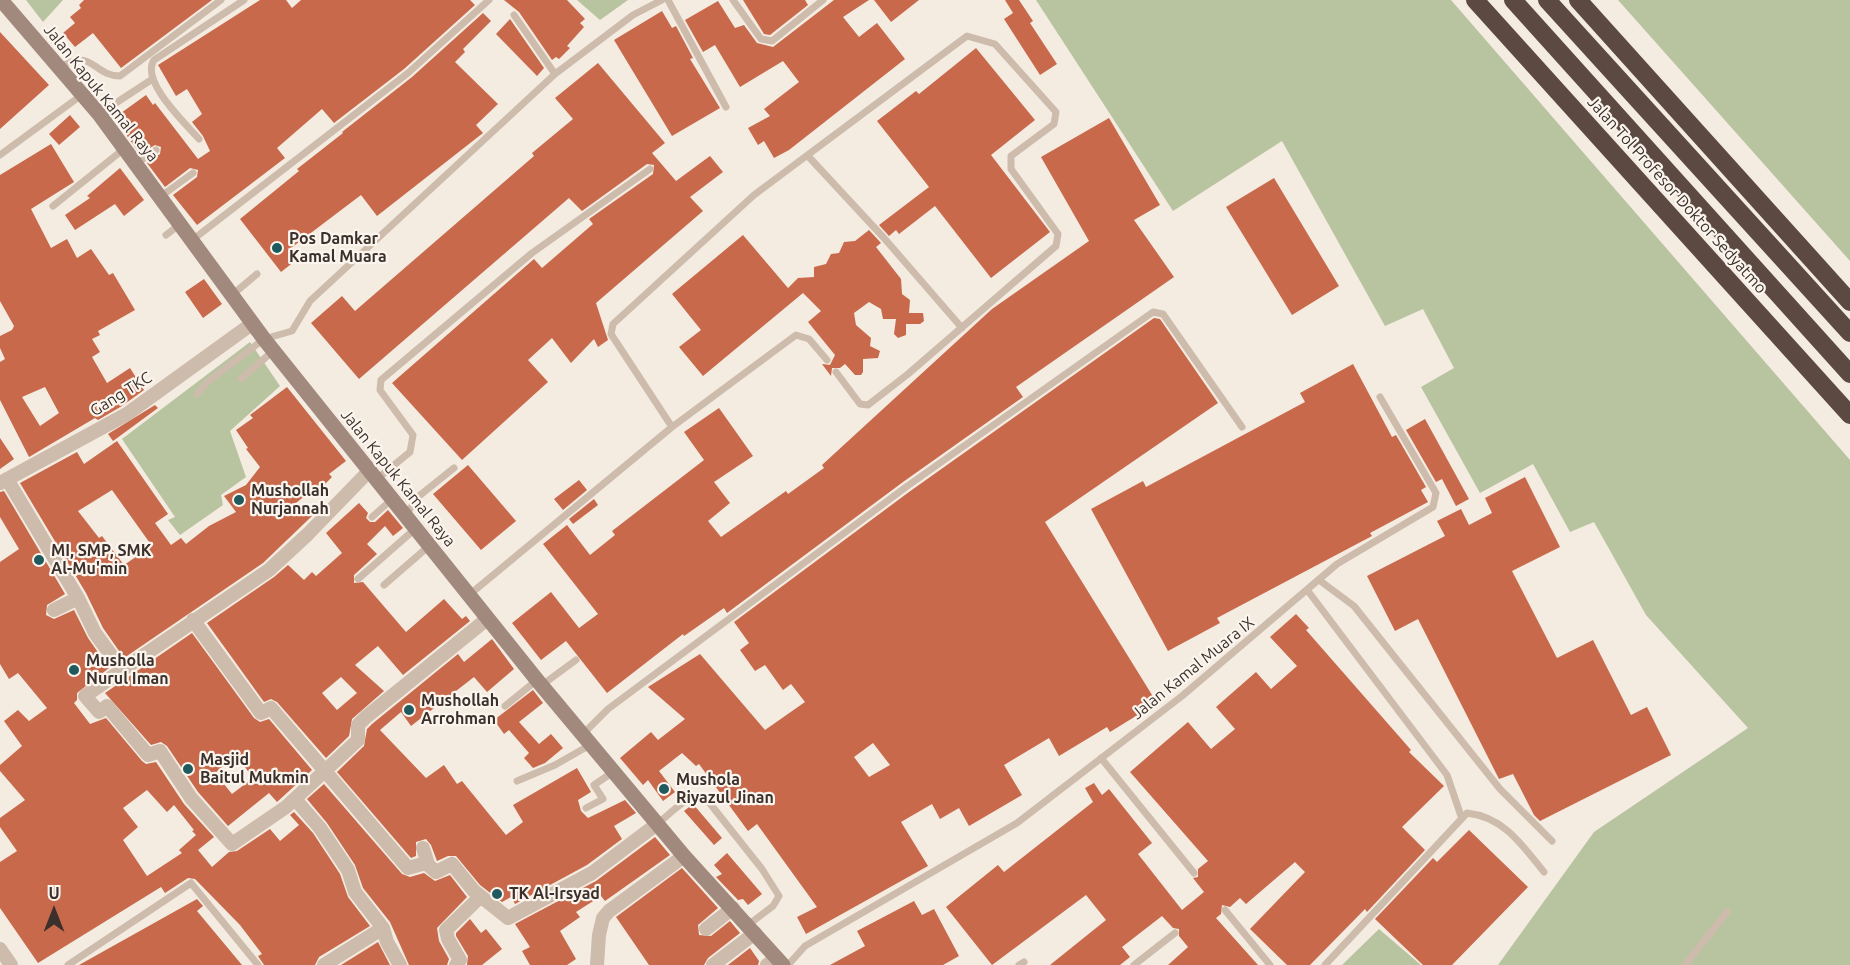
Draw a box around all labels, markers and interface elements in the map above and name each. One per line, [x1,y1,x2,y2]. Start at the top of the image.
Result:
street label: Jalan Kapuk Kamal Raya [40,20,162,166]
street label: Jalan Tol Profesor Doktor Sedyatmo [1583,92,1771,298]
place label: Pos Damkar Kamal Muara [289,229,387,267]
marker: Pos Damkar Kamal Muara [270,241,284,255]
street label: Gang TKC [87,368,155,420]
street label: Jalan Kapuk Kamal Raya [337,405,459,551]
place label: Mushollah Nurjannah [251,481,329,519]
marker: Mushollah Nurjannah [232,493,246,507]
place label: MI, SMP, SMK Al-Mu'min [51,541,151,579]
marker: MI, SMP, SMK Al-Mu'min [32,553,46,567]
street label: Jalan Kamal Muara IX [1128,613,1258,723]
place label: Musholla Nurul Iman [86,651,169,689]
marker: Musholla Nurul Iman [67,663,81,677]
place label: Mushollah Arrohman [421,691,499,729]
marker: Mushollah Arrohman [402,703,416,717]
place label: Masjid Baitul Mukmin [200,750,309,788]
marker: Masjid Baitul Mukmin [181,762,195,776]
place label: Mushola Riyazul Jinan [676,770,774,808]
marker: Mushola Riyazul Jinan [657,782,671,796]
north arrow [24,881,84,941]
text: U [48,884,60,902]
place label: TK Al-Irsyad [509,884,600,904]
marker: TK Al-Irsyad [490,887,504,901]

